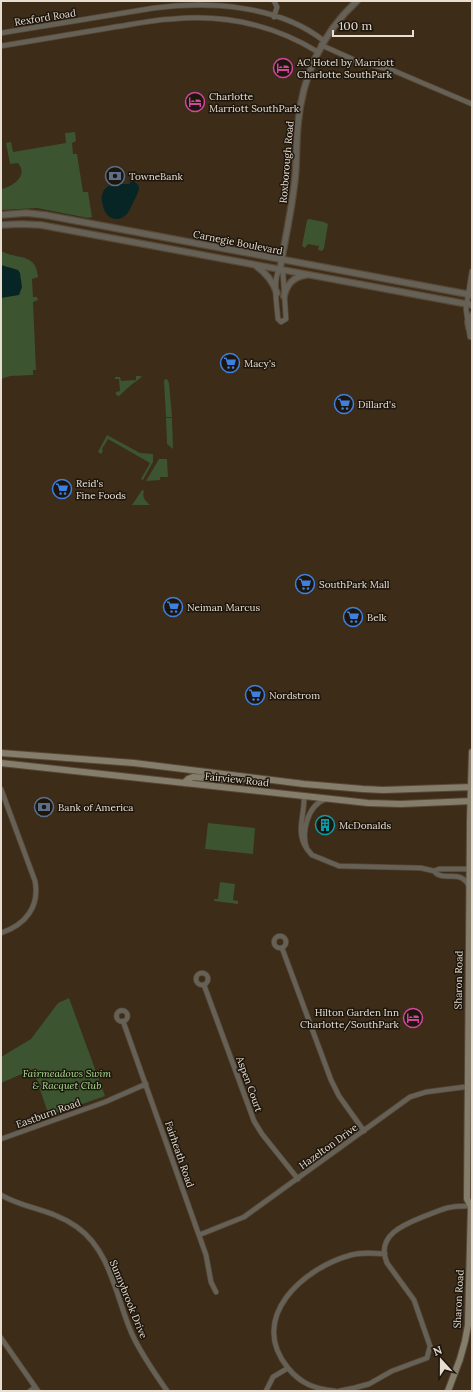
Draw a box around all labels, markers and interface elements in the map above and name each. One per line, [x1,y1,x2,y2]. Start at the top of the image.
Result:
street label: Rexford Road [13,6,77,29]
scale bar [333,12,413,38]
text: 100 m [339,18,372,33]
place label: AC Hotel by Marriott Charlotte SouthPark [296,56,394,81]
hotel icon: AC Hotel by Marriott Charlotte SouthPark [272,57,294,79]
place label: Charlotte Marriott SouthPark [209,90,300,115]
hotel icon: Charlotte Marriott SouthPark [184,91,206,113]
street label: Roxborough Road [276,120,297,204]
bank icon: TowneBank [104,165,126,187]
place label: TowneBank [129,170,183,183]
street label: Carnegie Boulevard [192,227,284,258]
supermarket icon: Macy's [219,352,241,374]
place label: Macy's [244,357,276,370]
supermarket icon: Dillard's [333,393,355,415]
place label: Dillard's [358,398,396,411]
place label: Reid's Fine Foods [76,477,126,502]
supermarket icon: Reid's Fine Foods [51,478,73,500]
supermarket icon: SouthPark Mall [294,573,316,595]
place label: SouthPark Mall [319,578,390,591]
supermarket icon: Neiman Marcus [162,596,184,618]
place label: Neiman Marcus [187,601,260,614]
supermarket icon: Belk [342,606,364,628]
place label: Belk [367,611,387,624]
supermarket icon: Nordstrom [244,684,266,706]
place label: Nordstrom [269,689,320,702]
street label: Fairview Road [204,770,270,789]
bank icon: Bank of America [33,796,55,818]
place label: Bank of America [58,801,133,814]
building icon: McDonalds [314,814,336,836]
place label: McDonalds [339,819,391,832]
street label: Sharon Road [451,950,466,1010]
place label: Hilton Garden Inn Charlotte/SouthPark [300,1006,400,1031]
hotel icon: Hilton Garden Inn Charlotte/SouthPark [402,1007,424,1029]
street label: Aspen Court [233,1054,266,1114]
park label: Fairmeadows Swim & Racquet Club [23,1067,112,1092]
street label: Eastburn Road [14,1096,82,1131]
street label: Fairheath Road [162,1119,197,1189]
street label: Hazelton Drive [296,1120,361,1172]
street label: Sunnybrook Drive [107,1258,150,1341]
street label: Sharon Road [450,1269,467,1329]
north arrow [421,1340,461,1380]
text: N [431,1342,444,1359]

